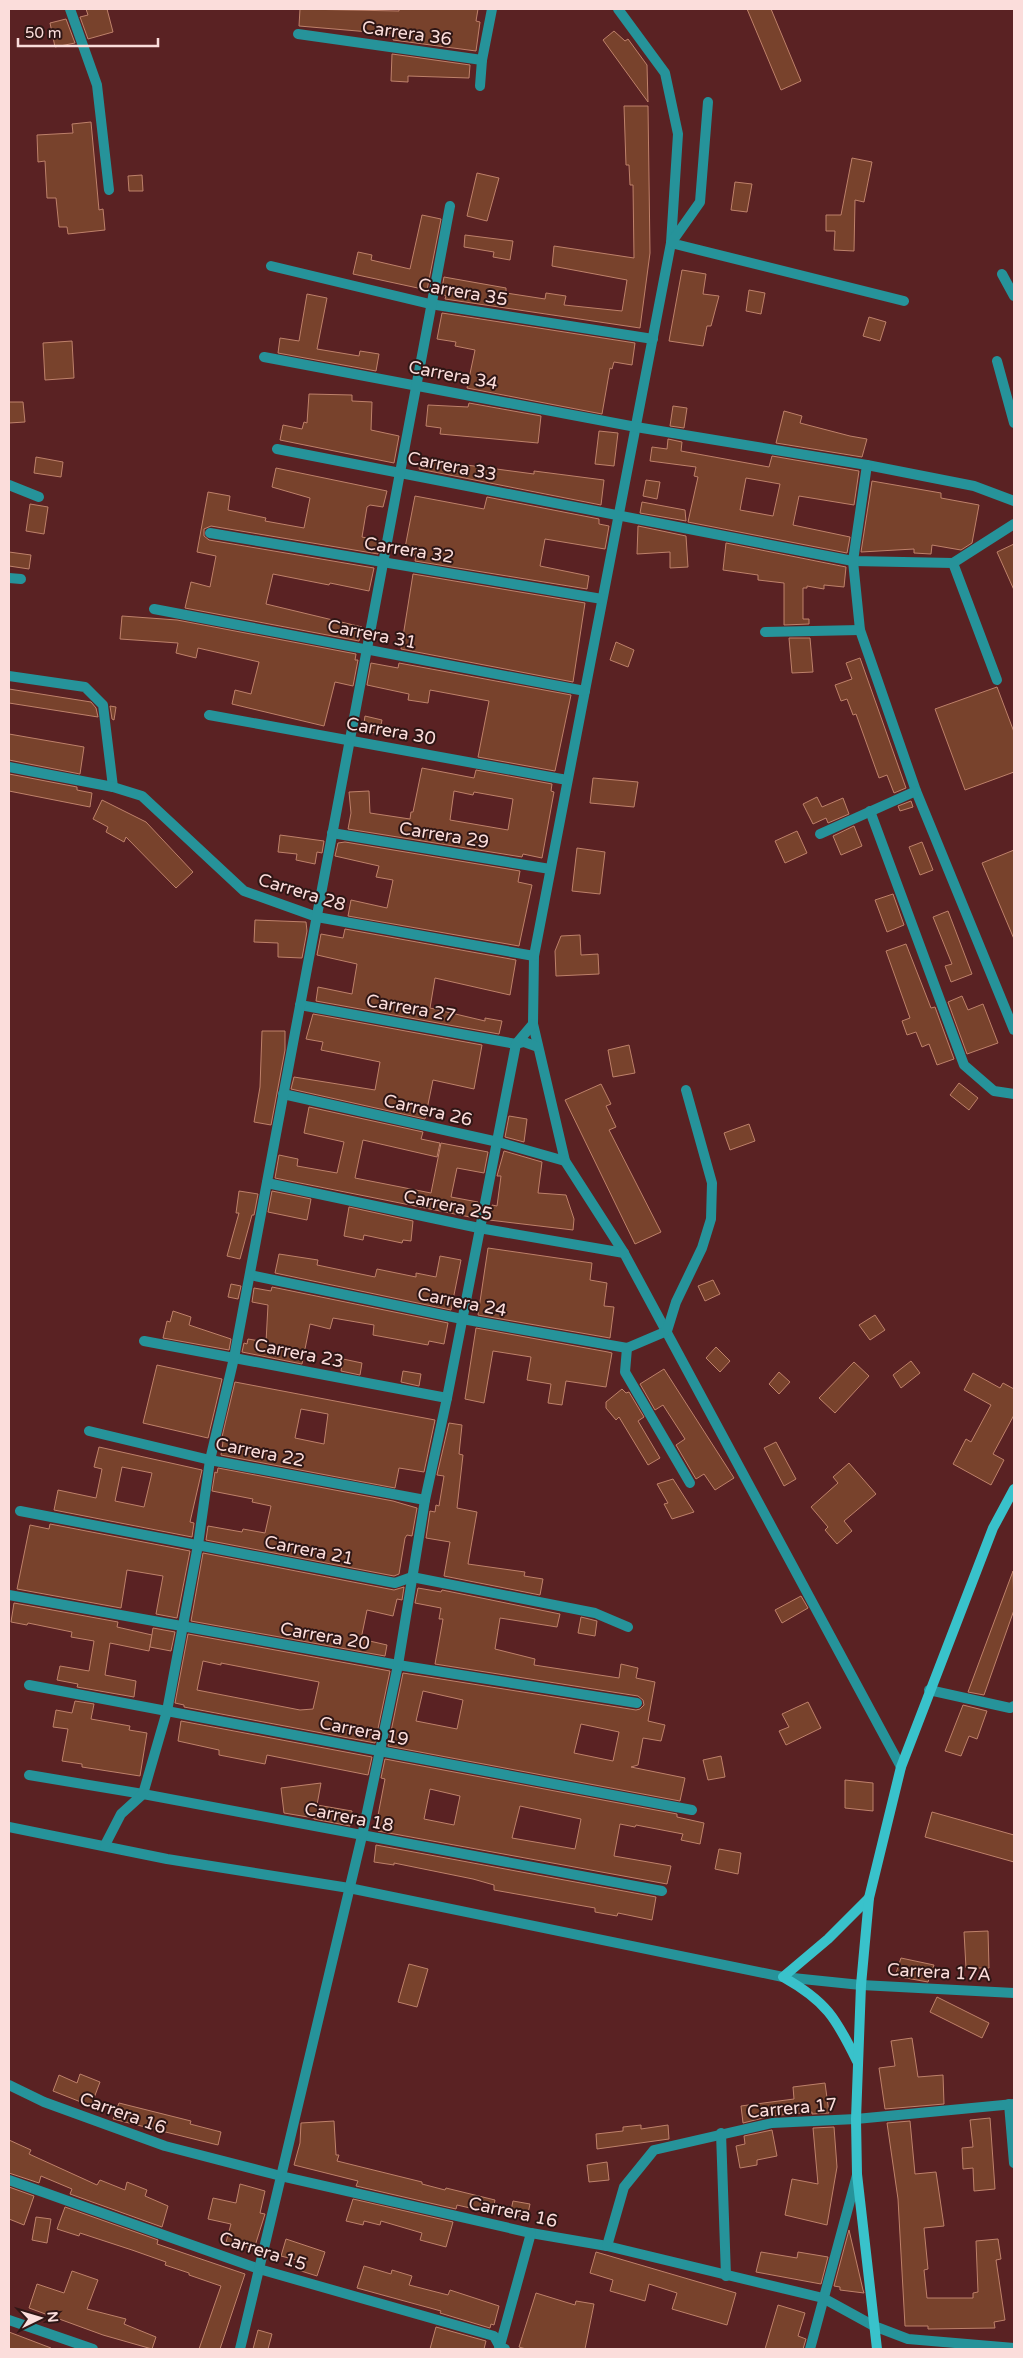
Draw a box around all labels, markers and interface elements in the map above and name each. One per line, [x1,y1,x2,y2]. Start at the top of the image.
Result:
scale bar [18,15,158,47]
street label: Carrera 36 [361,16,453,50]
text: 50 m [25,24,62,42]
street label: Carrera 35 [416,273,510,311]
street label: Carrera 34 [406,356,500,394]
street label: Carrera 33 [405,447,499,485]
street label: Carrera 32 [363,532,455,568]
street label: Carrera 31 [325,615,419,653]
street label: Carrera 30 [344,712,438,750]
street label: Carrera 29 [398,817,490,853]
street label: Carrera 28 [255,868,349,916]
street label: Carrera 27 [364,989,458,1027]
street label: Carrera 26 [381,1089,475,1131]
street label: Carrera 25 [401,1185,495,1225]
street label: Carrera 24 [415,1283,509,1321]
street label: Carrera 23 [252,1334,346,1372]
street label: Carrera 22 [213,1433,307,1471]
street label: Carrera 21 [262,1531,356,1569]
street label: Carrera 20 [278,1617,372,1655]
street label: Carrera 19 [317,1712,411,1750]
street label: Carrera 18 [302,1798,396,1836]
street label: Carrera 17A [886,1958,992,1986]
street label: Carrera 16 [77,2087,169,2139]
street label: Carrera 17 [746,2093,838,2123]
street label: Carrera 16 [466,2192,560,2232]
street label: Carrera 15 [216,2227,310,2275]
north arrow [15,2293,65,2343]
text: N [43,2311,61,2323]

